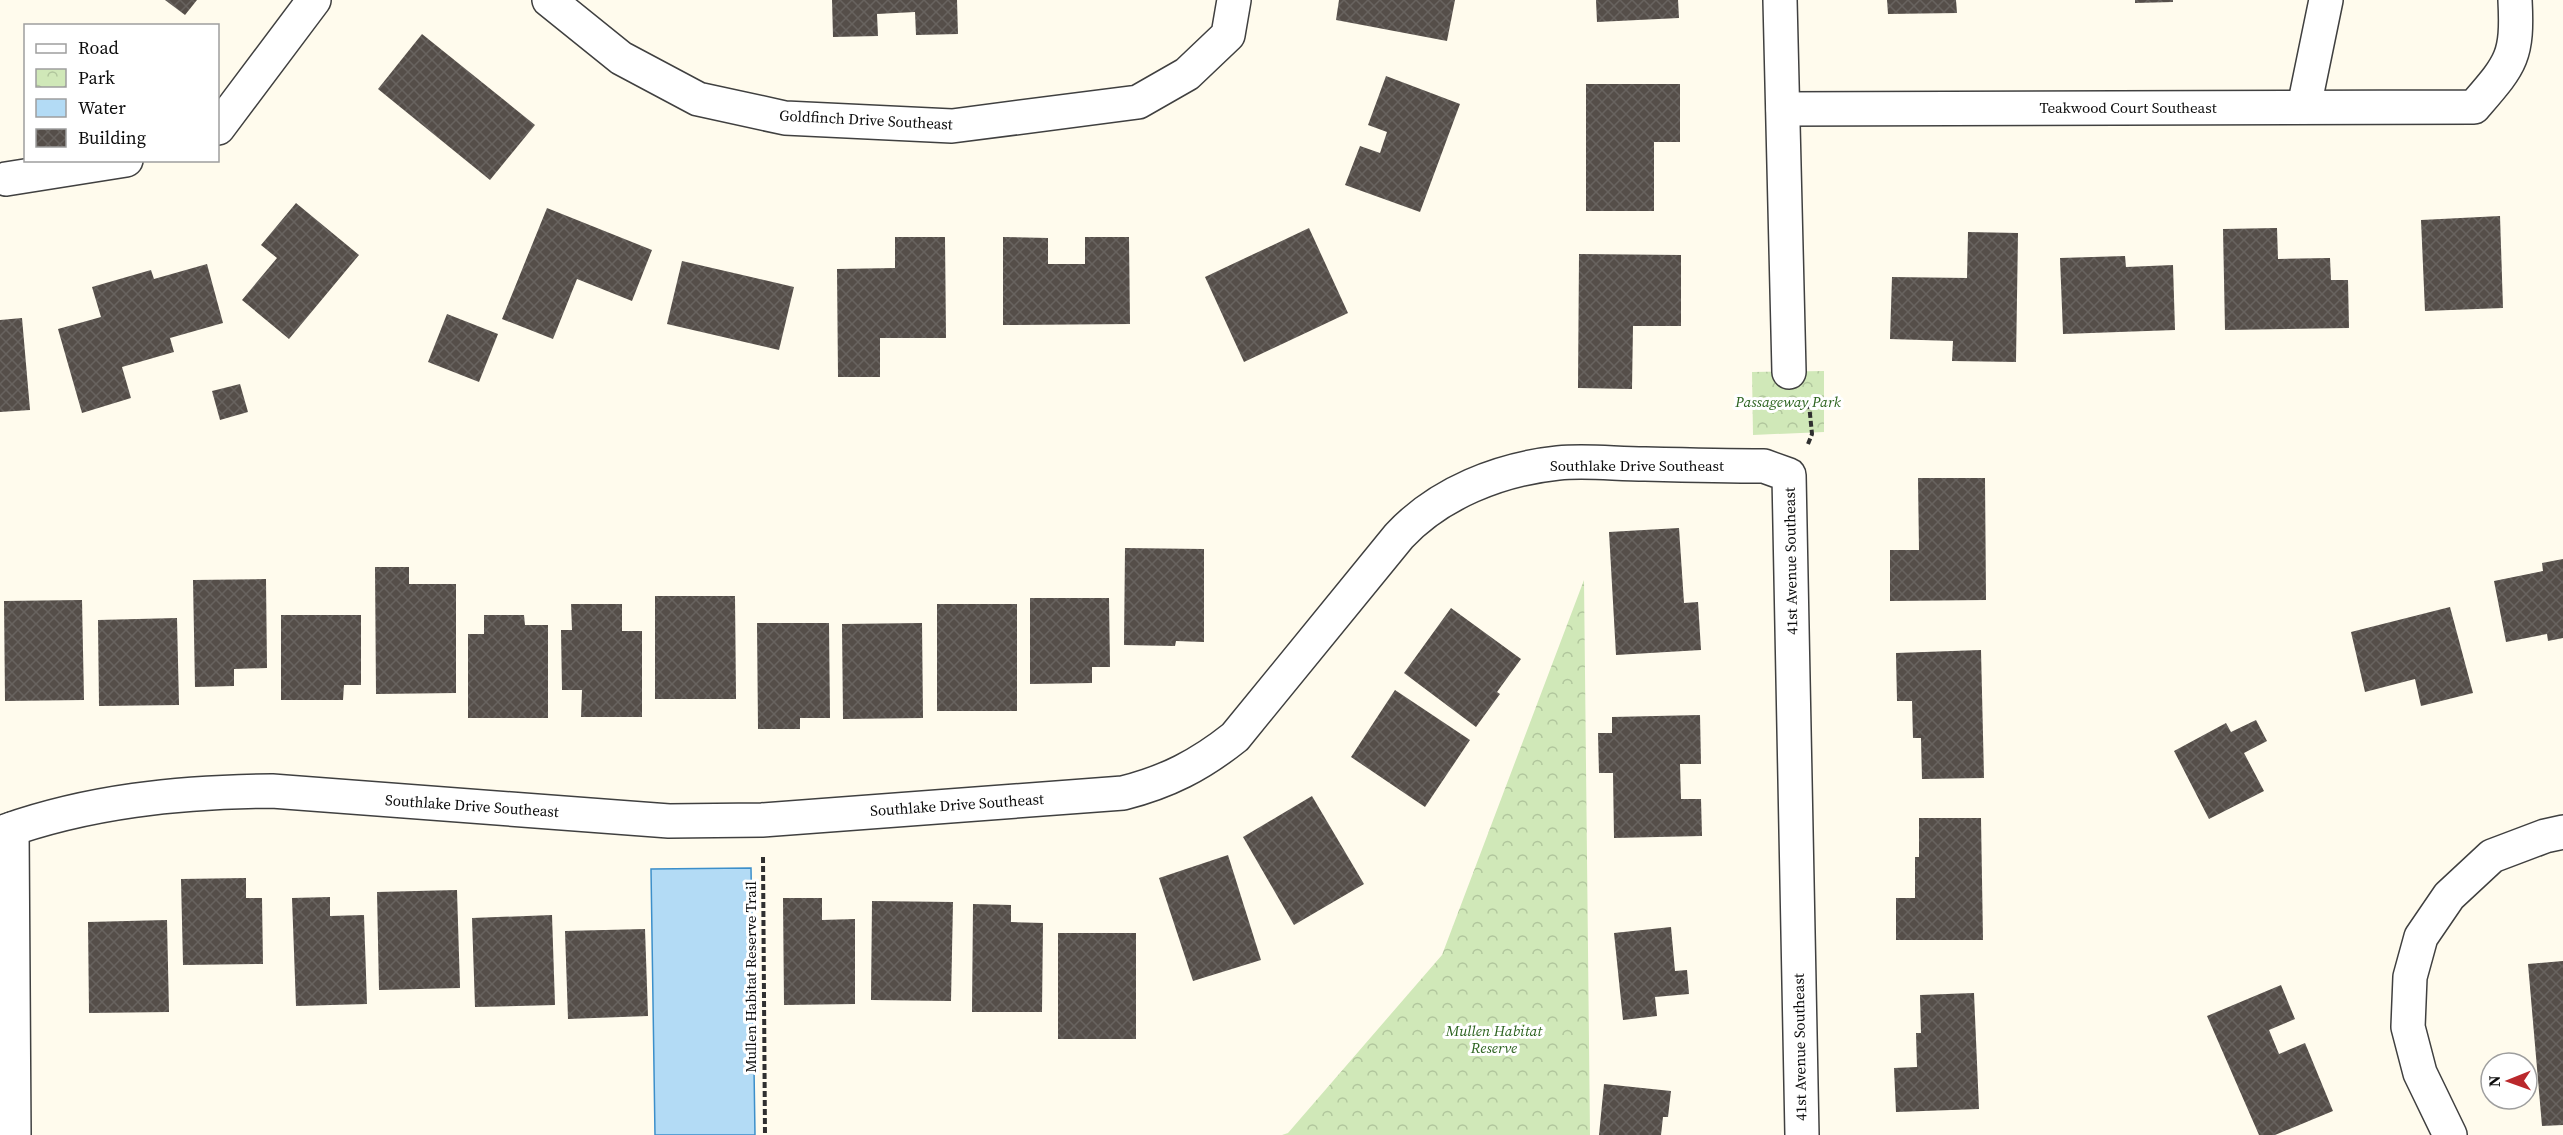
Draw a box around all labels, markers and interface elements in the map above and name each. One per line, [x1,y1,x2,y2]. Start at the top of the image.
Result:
legend [24,24,219,162]
text: Road [78,35,119,60]
text: Park [78,65,115,90]
text: Water [78,95,126,120]
street label: Teakwood Court Southeast [2039,97,2217,118]
street label: Goldfinch Drive Southeast [779,104,953,135]
text: Building [78,125,146,150]
park label: Passageway Park [1734,391,1842,412]
street label: Southlake Drive Southeast [1550,455,1724,476]
street label: 41st Avenue Southeast [1779,487,1802,635]
street label: Southlake Drive Southeast [869,788,1045,821]
street label: Southlake Drive Southeast [385,789,560,822]
street label: Mullen Habitat Reserve Trail [740,881,761,1073]
street label: 41st Avenue Southeast [1788,973,1811,1121]
park label: Mullen Habitat Reserve [1445,1020,1543,1058]
north arrow [2479,1051,2539,1111]
text: N [2483,1075,2505,1087]

